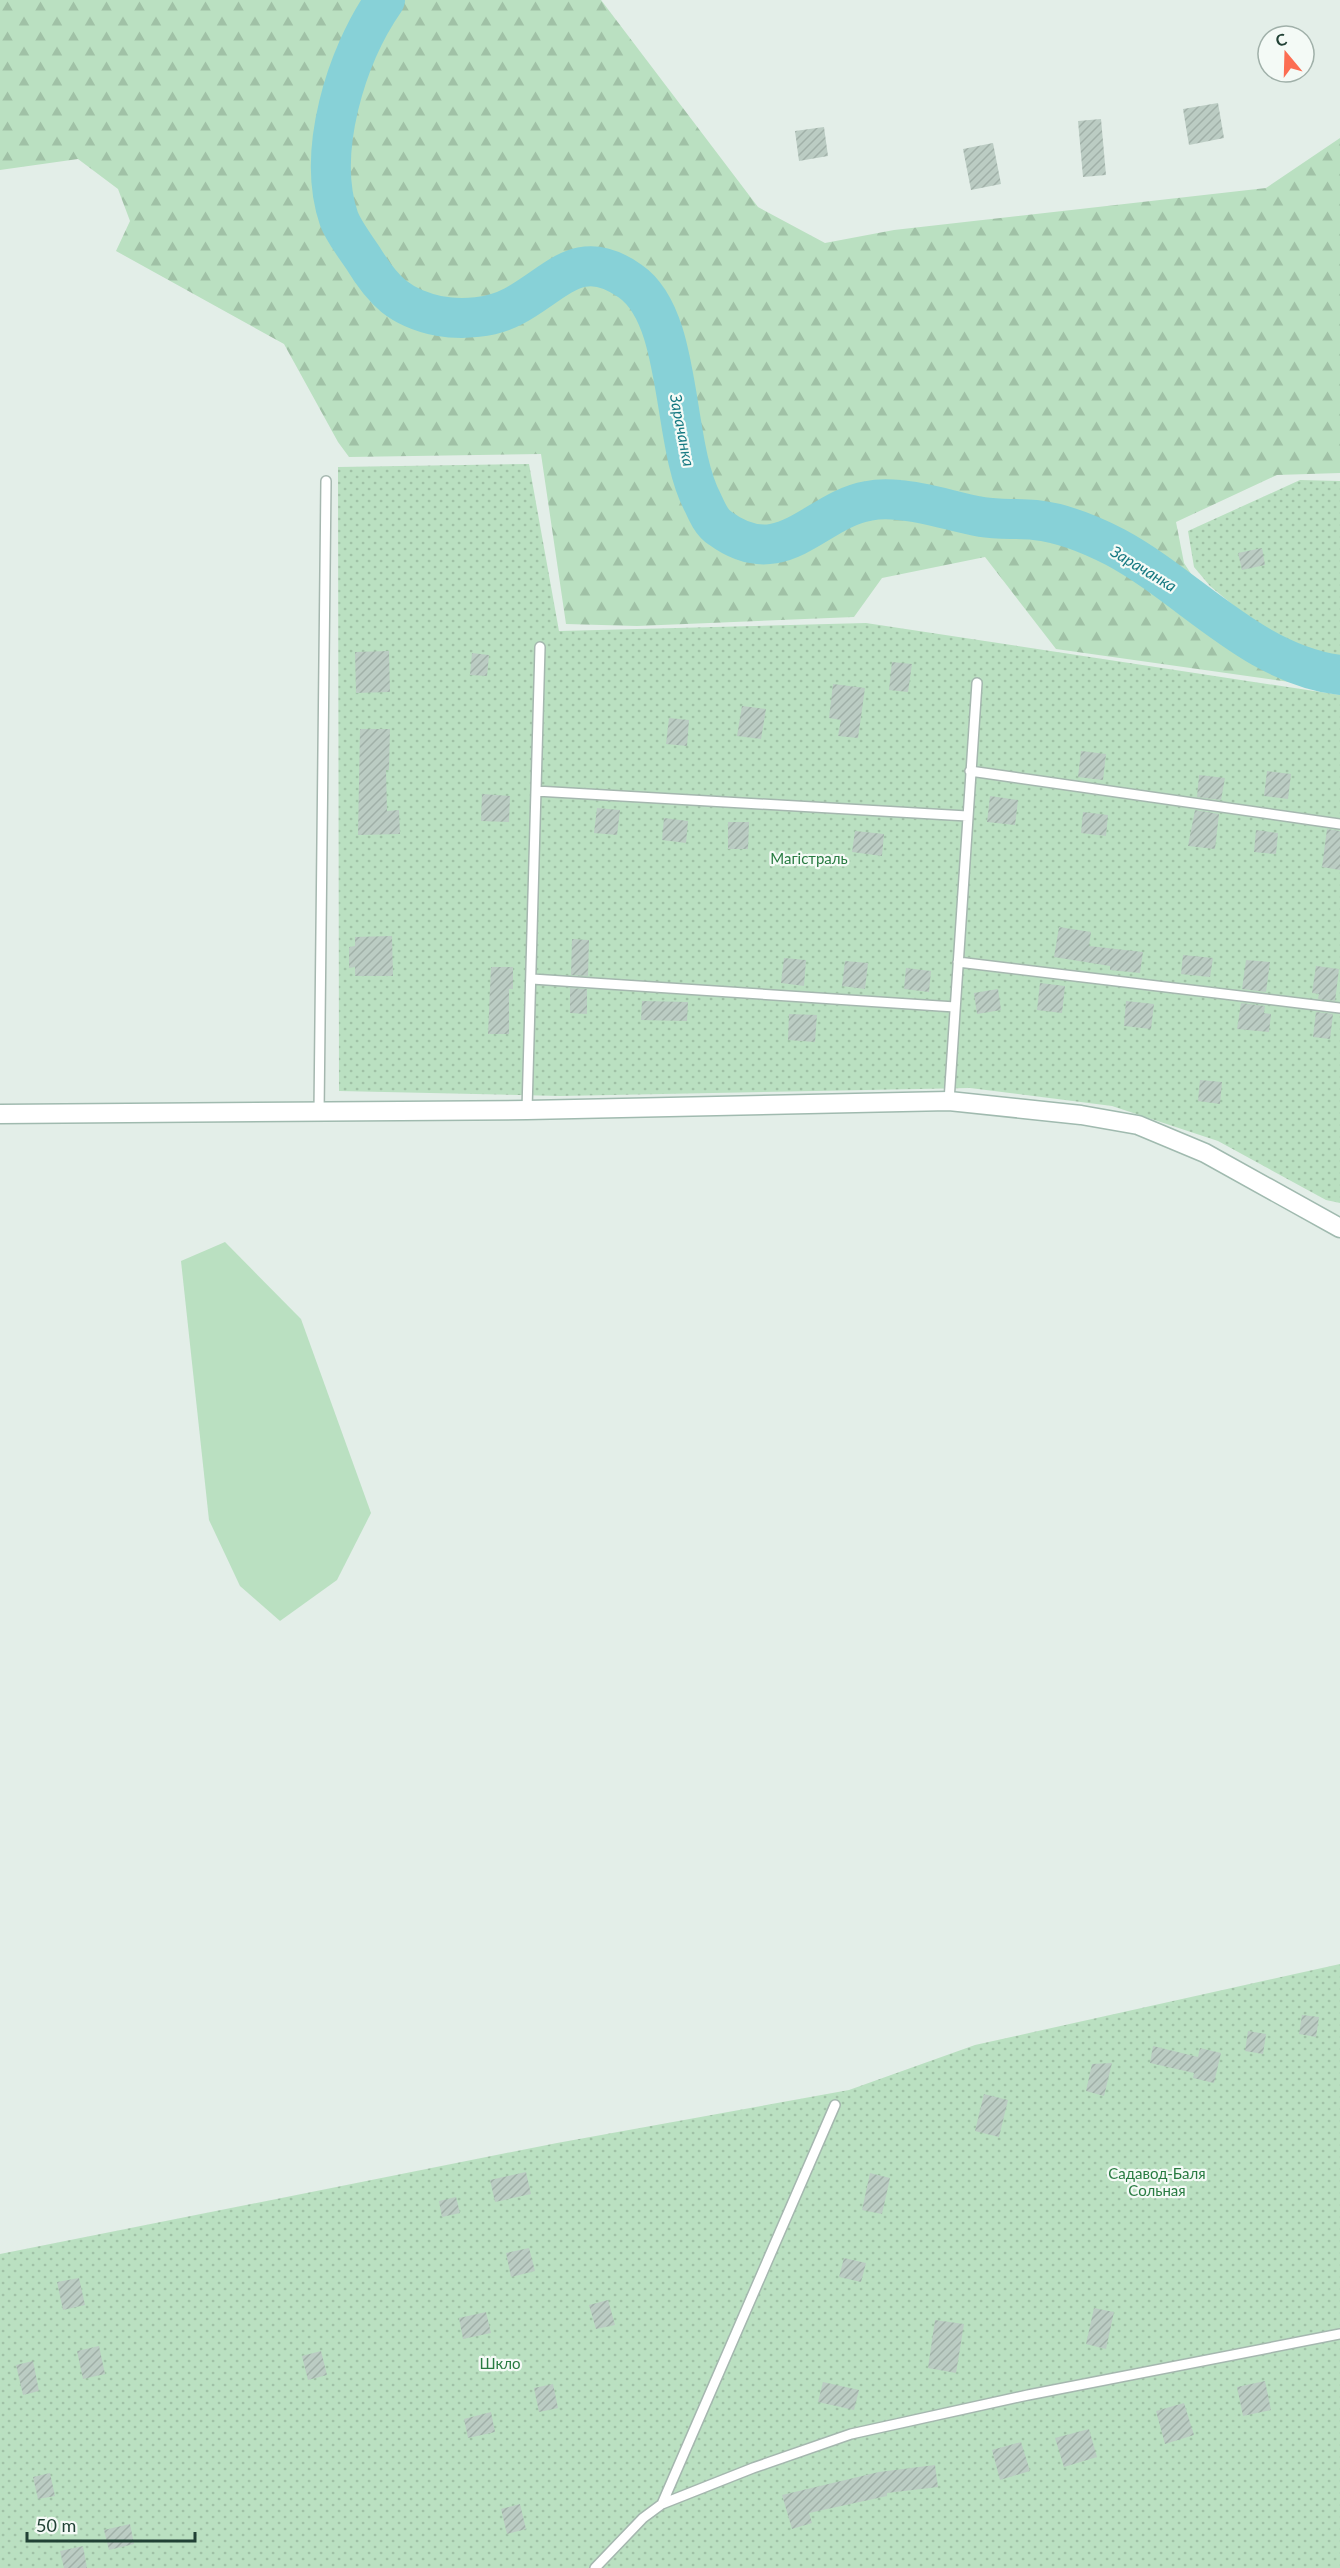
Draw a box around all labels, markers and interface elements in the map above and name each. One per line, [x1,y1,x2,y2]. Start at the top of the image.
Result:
north arrow [1256,24,1316,84]
text: С [1273,29,1289,50]
water label: Зарачанка [667,391,699,468]
water label: Зарачанка [1107,540,1180,595]
park label: Магістраль [770,849,848,867]
park label: Садавод-Баля Сольная [1108,2164,1206,2199]
park label: Шкло [479,2354,521,2372]
scale bar [27,2505,195,2543]
text: 50 m [36,2514,76,2536]

